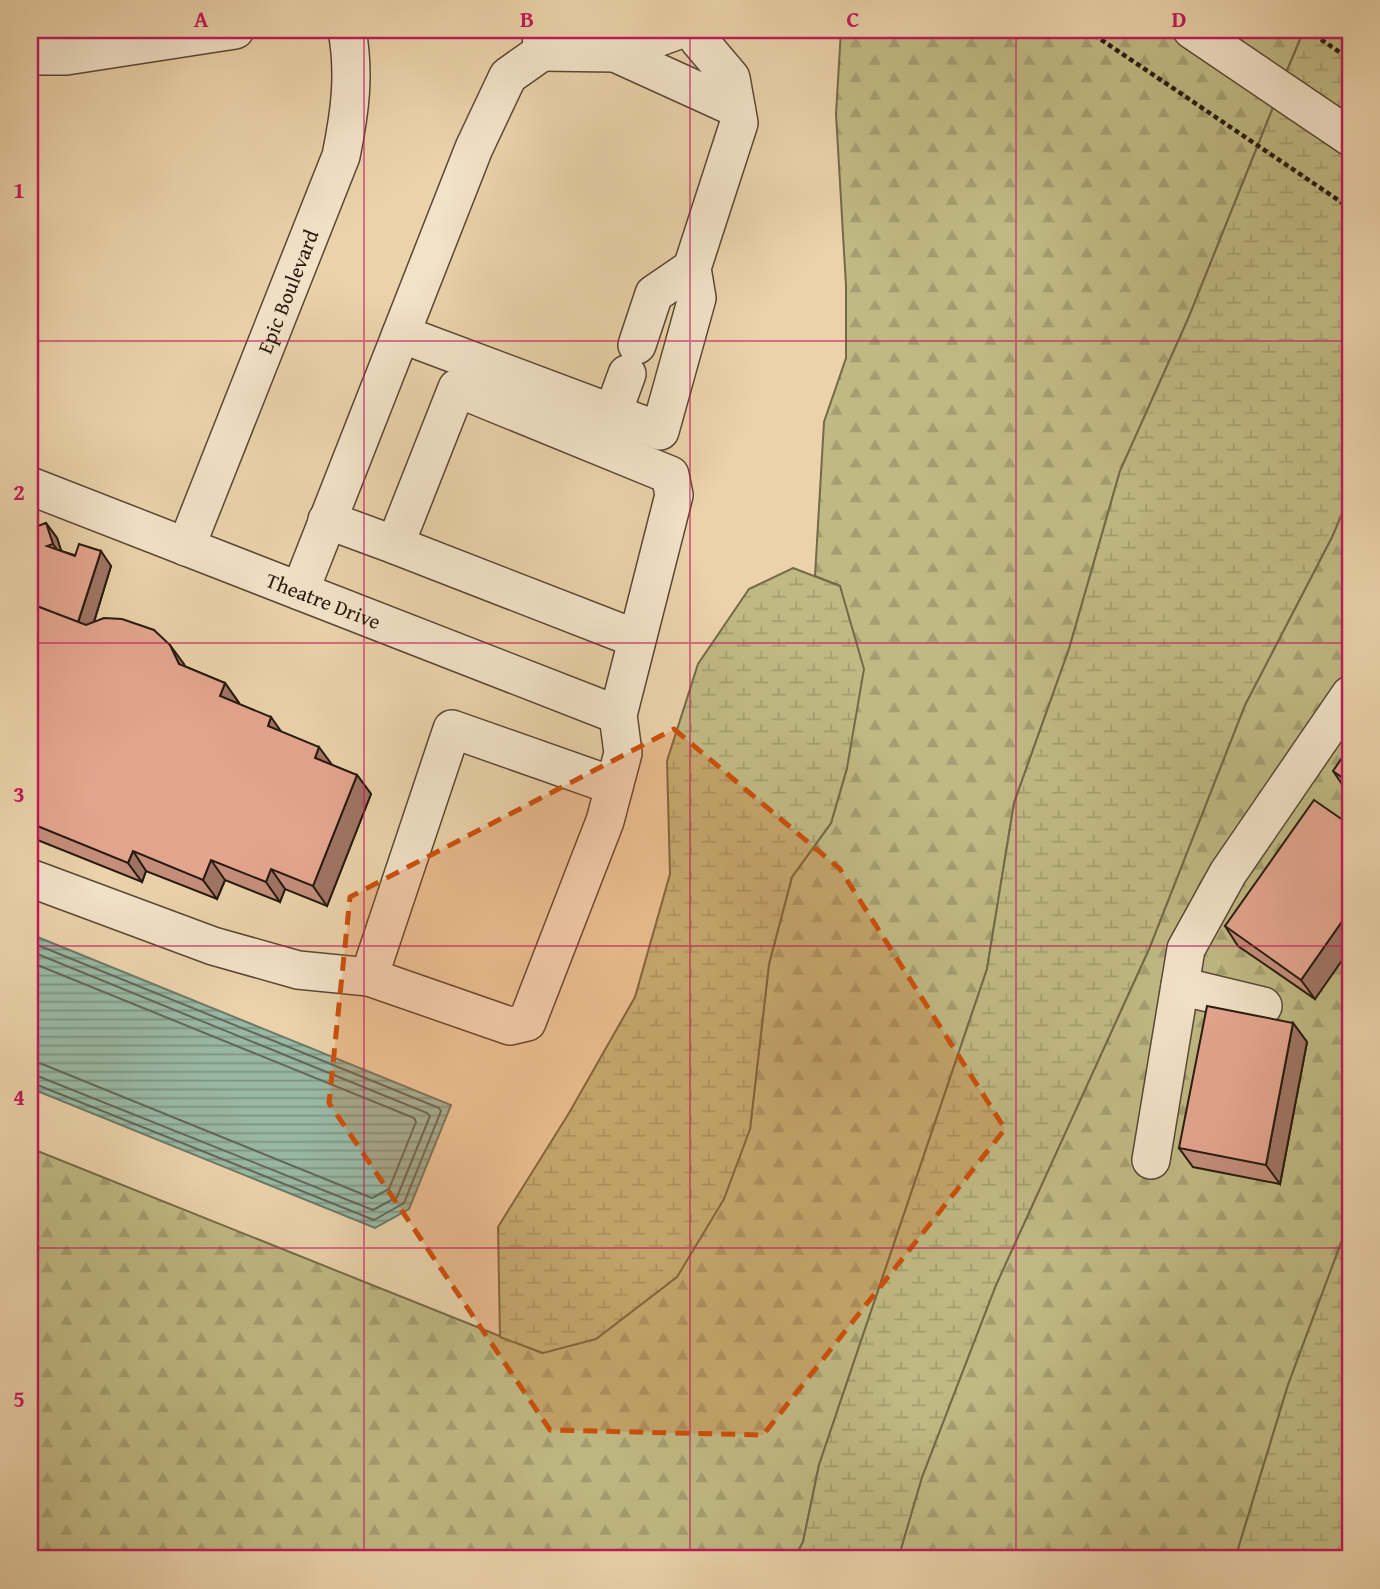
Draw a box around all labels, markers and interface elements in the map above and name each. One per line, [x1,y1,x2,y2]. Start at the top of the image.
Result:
text: A [194,2,209,35]
text: B [520,2,534,35]
text: C [846,2,860,35]
text: D [1172,2,1187,35]
text: 1 [13,173,25,206]
street label: Epic Boulevard [249,224,326,358]
text: 2 [13,475,25,508]
street label: Theatre Drive [262,564,386,637]
text: 3 [13,777,25,810]
text: 4 [13,1080,25,1113]
text: 5 [13,1382,25,1415]

